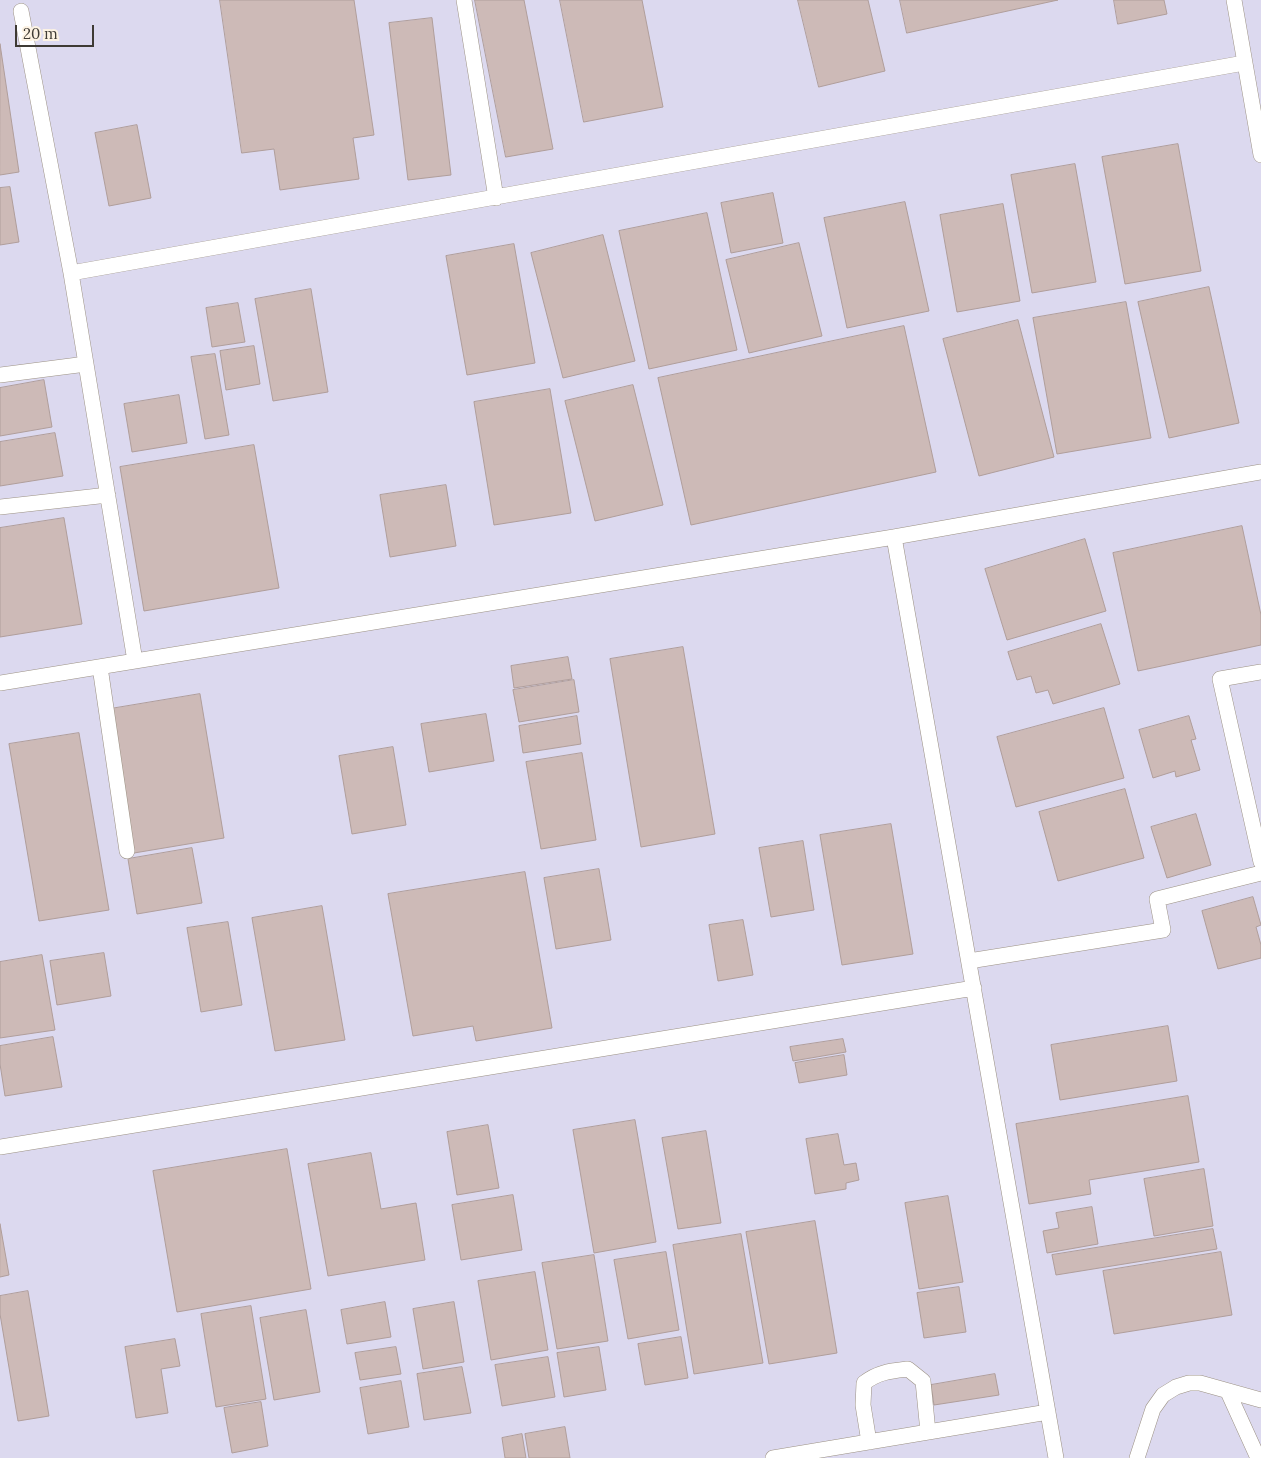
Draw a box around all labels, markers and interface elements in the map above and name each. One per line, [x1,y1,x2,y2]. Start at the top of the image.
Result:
scale bar [18,15,96,47]
text: 20 m [23,24,58,43]

